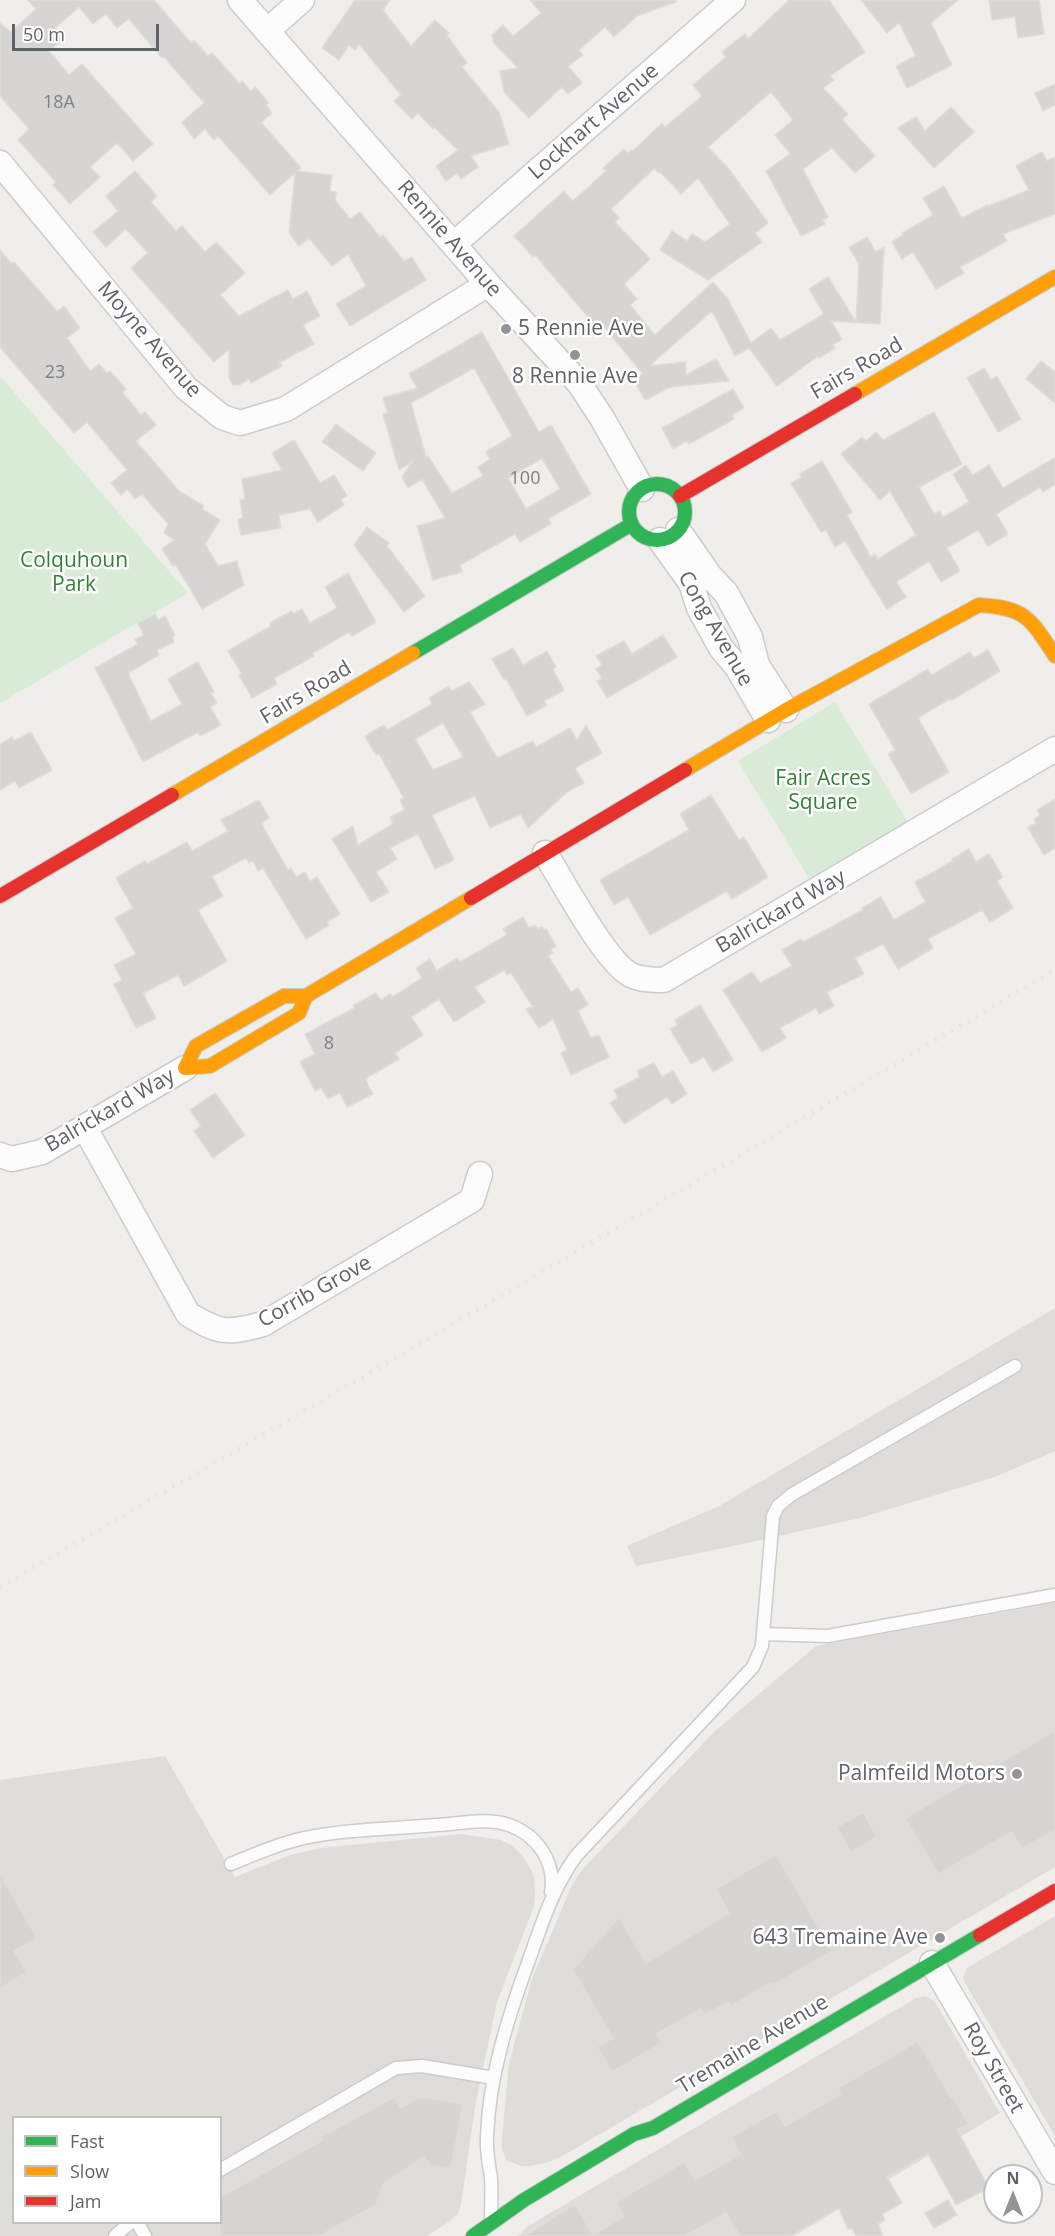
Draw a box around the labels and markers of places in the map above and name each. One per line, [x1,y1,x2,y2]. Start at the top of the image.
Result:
place label: 5 Rennie Ave [518,316,644,342]
marker: 5 Rennie Ave [499,322,513,336]
marker: 8 Rennie Ave [568,348,582,362]
place label: 8 Rennie Ave [512,364,638,390]
place label: Palmfeild Motors [838,1761,1005,1787]
marker: Palmfeild Motors [1010,1767,1024,1781]
place label: 643 Tremaine Ave [752,1925,928,1951]
marker: 643 Tremaine Ave [933,1931,947,1945]

